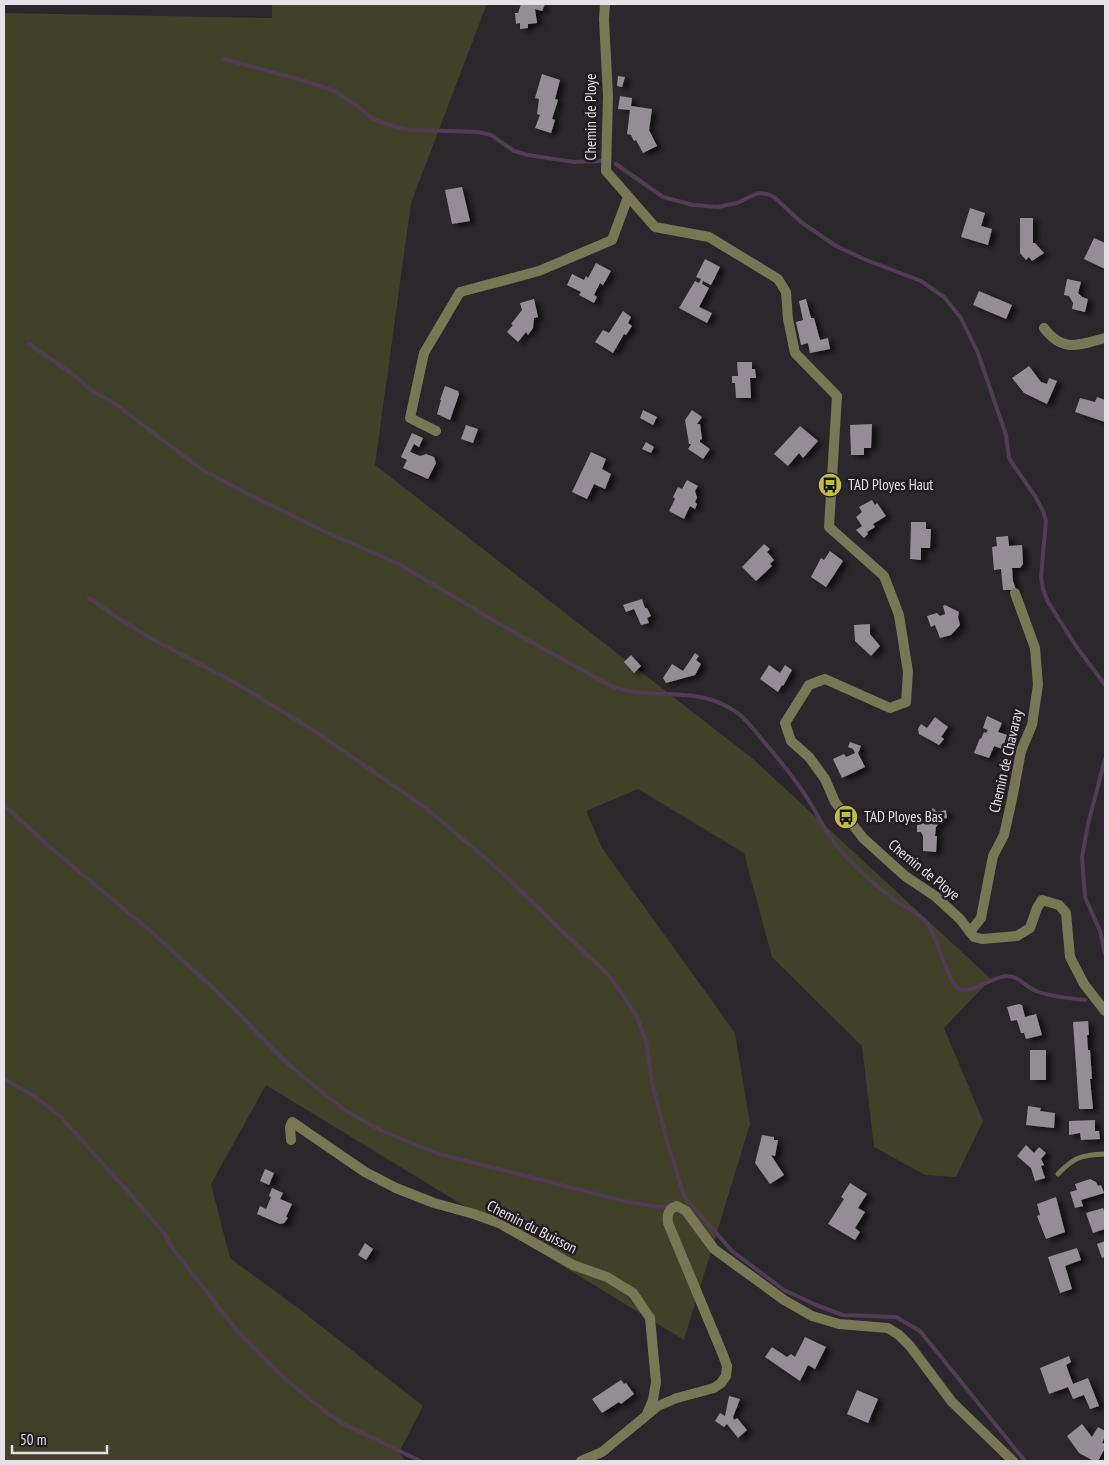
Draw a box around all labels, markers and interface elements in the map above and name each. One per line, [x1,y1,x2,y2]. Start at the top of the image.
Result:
street label: Chemin de Ploye [581,74,600,160]
bus stop icon: TAD Ployes Haut [817,472,843,498]
place label: TAD Ployes Haut [848,475,933,494]
street label: Chemin de Chavaray [984,707,1027,814]
bus stop icon: TAD Ployes Bas [833,804,859,830]
place label: TAD Ployes Bas [864,807,943,826]
street label: Chemin de Ploye [885,835,964,904]
street label: Chemin du Buisson [484,1196,580,1257]
scale bar [12,1422,108,1454]
text: 50 m [20,1430,46,1449]

